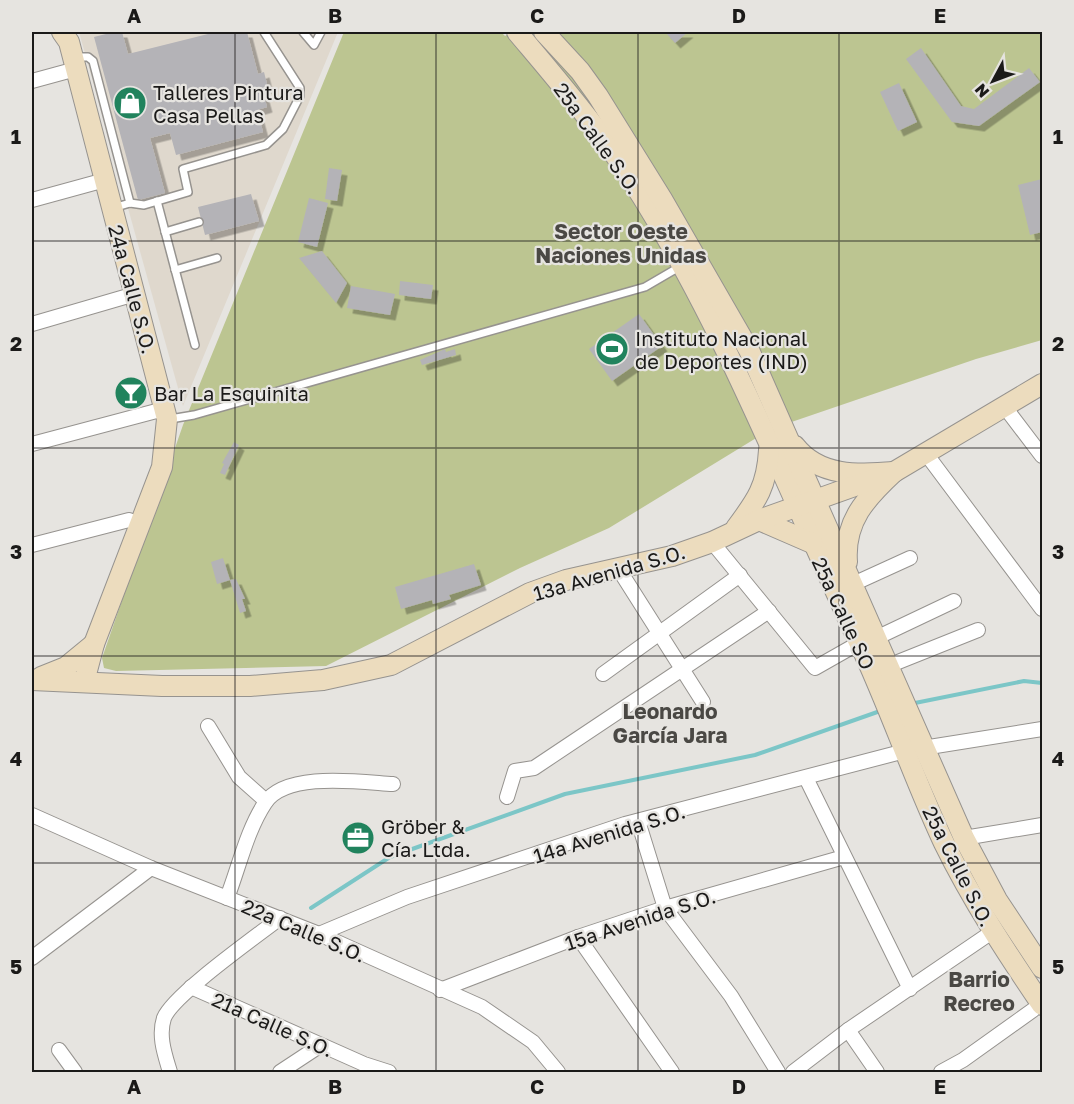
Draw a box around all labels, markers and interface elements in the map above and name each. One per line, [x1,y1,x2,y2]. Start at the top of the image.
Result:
text: A [127,3,141,27]
text: B [328,3,342,27]
text: C [530,3,544,27]
text: D [732,3,746,27]
text: E [934,3,946,27]
north arrow [963,51,1023,111]
street label: 25a Calle S.O. [549,77,647,199]
place label: Talleres Pintura Casa Pellas [153,80,303,127]
text: N [970,80,993,102]
shop icon: Talleres Pintura Casa Pellas [112,85,148,121]
text: 1 [11,124,21,148]
text: 1 [1053,124,1063,148]
district label: Sector Oeste Naciones Unidas [535,218,707,268]
street label: 24a Calle S.O. [104,222,162,356]
place label: Instituto Nacional de Deportes (IND) [635,326,808,373]
text: 2 [10,331,22,355]
sports icon: Instituto Nacional de Deportes (IND) [594,331,630,367]
text: 2 [1052,331,1064,355]
bar icon: Bar La Esquinita [113,375,149,411]
place label: Bar La Esquinita [154,381,309,405]
text: 3 [10,539,22,563]
street label: 13a Avenida S.O. [530,539,688,605]
text: 3 [1052,539,1064,563]
street label: 25a Calle SO [808,553,880,673]
district label: Leonardo García Jara [613,698,727,748]
text: 4 [10,746,22,770]
text: 4 [1052,746,1064,770]
street label: 14a Avenida S.O. [530,798,688,868]
street label: 25a Calle S.O. [918,802,1000,930]
place label: Gröber & Cía. Ltda. [381,814,471,861]
office icon: Gröber & Cía. Ltda. [340,820,376,856]
street label: 15a Avenida S.O. [562,883,718,955]
street label: 22a Calle S.O. [238,893,370,967]
text: 5 [10,954,22,978]
text: 5 [1052,954,1064,978]
district label: Barrio Recreo [943,966,1015,1016]
street label: 21a Calle S.O. [209,987,337,1061]
text: A [127,1074,141,1098]
text: B [328,1074,342,1098]
text: C [530,1074,544,1098]
text: D [732,1074,746,1098]
text: E [934,1074,946,1098]

